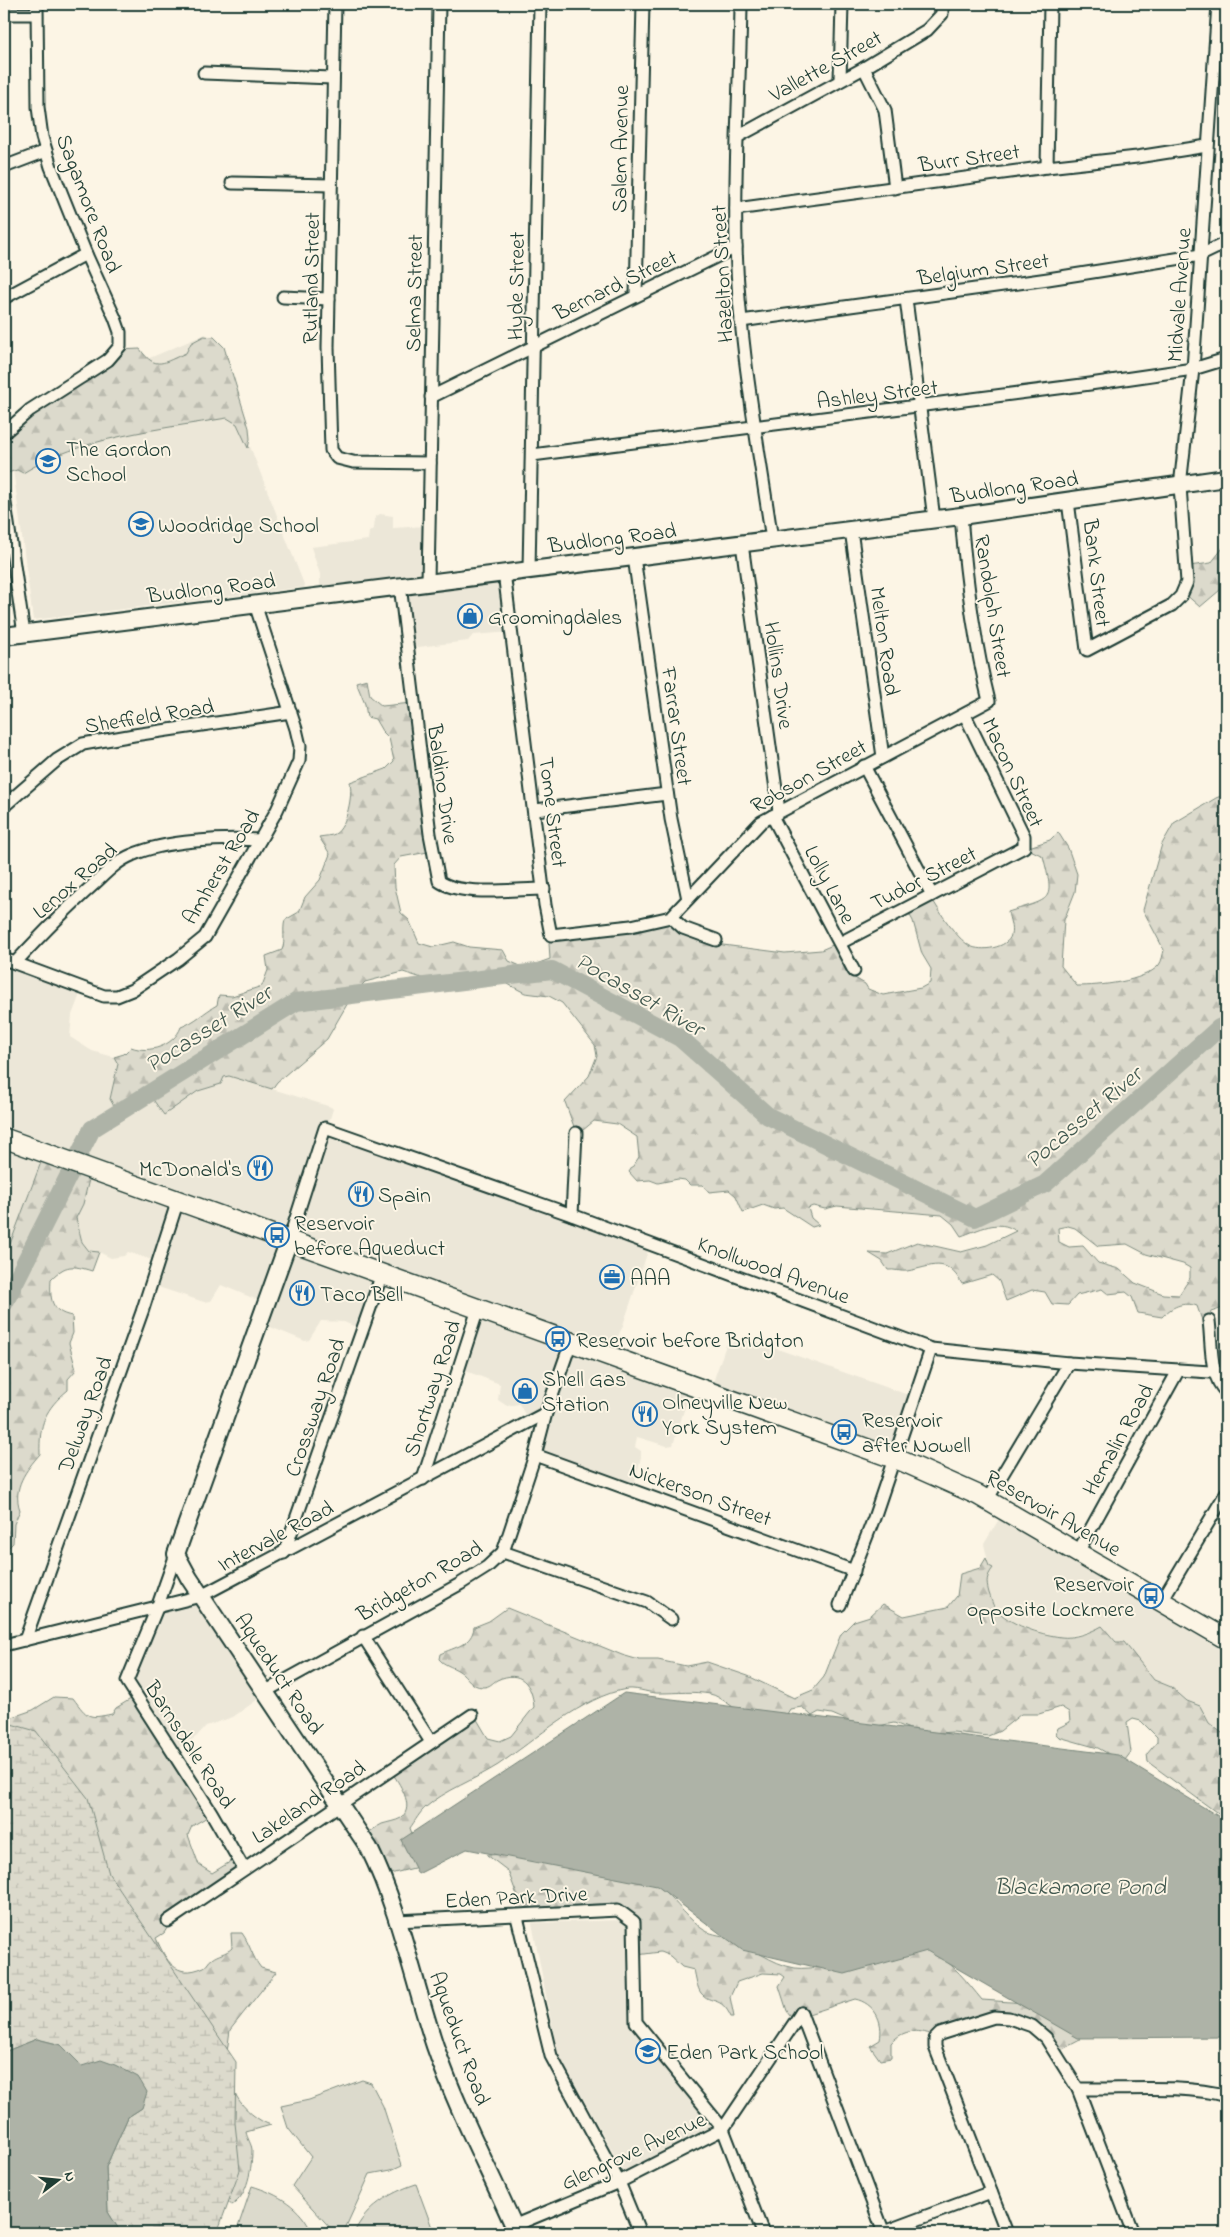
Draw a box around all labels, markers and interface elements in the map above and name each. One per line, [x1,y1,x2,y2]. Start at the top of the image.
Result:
street label: Vallette Street [763,23,889,112]
street label: Salem Avenue [605,85,639,213]
street label: Sagamore Road [45,130,128,278]
street label: Burr Street [916,137,1023,183]
street label: Hazelton Street [704,203,744,344]
street label: Rutland Street [296,211,330,344]
street label: Midvale Avenue [1160,227,1202,364]
street label: Hyde Street [501,231,536,341]
street label: Selma Street [399,233,433,352]
street label: Bernard Street [548,243,684,331]
street label: Belgium Street [914,246,1052,297]
street label: Ashley Street [815,373,941,420]
place label: The Gordon School [66,435,171,492]
school or university icon: The Gordon School [35,448,61,474]
street label: Budlong Road [947,464,1081,515]
school or university icon: Woodridge School [128,511,154,537]
place label: Woodridge School [158,511,319,544]
street label: Budlong Road [545,516,678,565]
street label: Bank Street [1072,517,1118,630]
street label: Randolph Street [964,533,1018,681]
street label: Budlong Road [144,566,277,615]
street label: Melton Road [860,585,907,698]
shop icon: Groomingdales [457,603,483,629]
place label: Groomingdales [488,603,622,636]
street label: Hollins Drive [754,620,800,731]
street label: Farrar Street [651,664,699,788]
street label: Sheffield Road [82,692,216,744]
street label: Macon Street [972,713,1051,834]
street label: Baldino Drive [417,722,465,846]
street label: Robson Street [745,732,874,823]
street label: Tome Street [528,755,574,870]
street label: Amherst Road [175,804,270,931]
street label: Lenox Road [26,836,126,928]
street label: Tudor Street [866,839,984,920]
street label: Lolly Lane [793,840,862,931]
water label: Pocasset River [568,945,712,1048]
water label: Pocasset River [139,976,282,1083]
water label: Pocasset River [1018,1058,1153,1178]
place label: McDonald's [139,1155,242,1187]
restaurant icon: McDonald's [247,1155,273,1181]
restaurant icon: Spain [348,1181,374,1207]
place label: Spain [378,1181,431,1213]
place label: Reservoir before Aqueduct [294,1209,446,1266]
bus stop icon: Reservoir before Aqueduct [264,1222,290,1248]
street label: Knollwood Avenue [692,1229,854,1314]
office icon: AAA [599,1264,625,1290]
place label: AAA [630,1264,671,1296]
restaurant icon: Taco Bell [289,1280,315,1306]
place label: Taco Bell [320,1280,403,1312]
street label: Shortway Road [397,1316,472,1462]
bus stop icon: Reservoir before Bridgton [545,1326,571,1352]
place label: Reservoir before Bridgton [576,1326,804,1359]
street label: Crossway Road [278,1334,356,1482]
street label: Delway Road [51,1352,124,1479]
place label: Shell Gas Station [542,1365,626,1422]
shop icon: Shell Gas Station [512,1378,538,1404]
street label: Hemalin Road [1076,1379,1164,1502]
place label: Olneyville New York System [662,1388,787,1446]
restaurant icon: Olneyville New York System [632,1401,658,1427]
place label: Reservoir after Nowell [862,1406,971,1463]
bus stop icon: Reservoir after Nowell [831,1419,857,1445]
street label: Nickerson Street [624,1455,776,1537]
street label: Reservoir Avenue [979,1463,1126,1566]
street label: Intervale Road [213,1494,340,1582]
street label: Bridgeton Road [351,1534,490,1633]
place label: Reservoir opposite Lockmere [967,1570,1134,1627]
bus stop icon: Reservoir opposite Lockmere [1138,1583,1164,1609]
street label: Aqueduct Road [225,1607,330,1742]
street label: Barnsdale Road [135,1675,242,1816]
street label: Lakeland Road [246,1753,373,1854]
water label: Blackamore Pond [994,1871,1167,1906]
street label: Eden Park Drive [444,1879,589,1919]
street label: Aqueduct Road [419,1968,497,2111]
school or university icon: Eden Park School [635,2038,661,2064]
place label: Eden Park School [666,2038,823,2070]
street label: Glengrove Avenue [557,2105,713,2201]
north arrow [32,2154,82,2204]
text: N [58,2169,80,2184]

